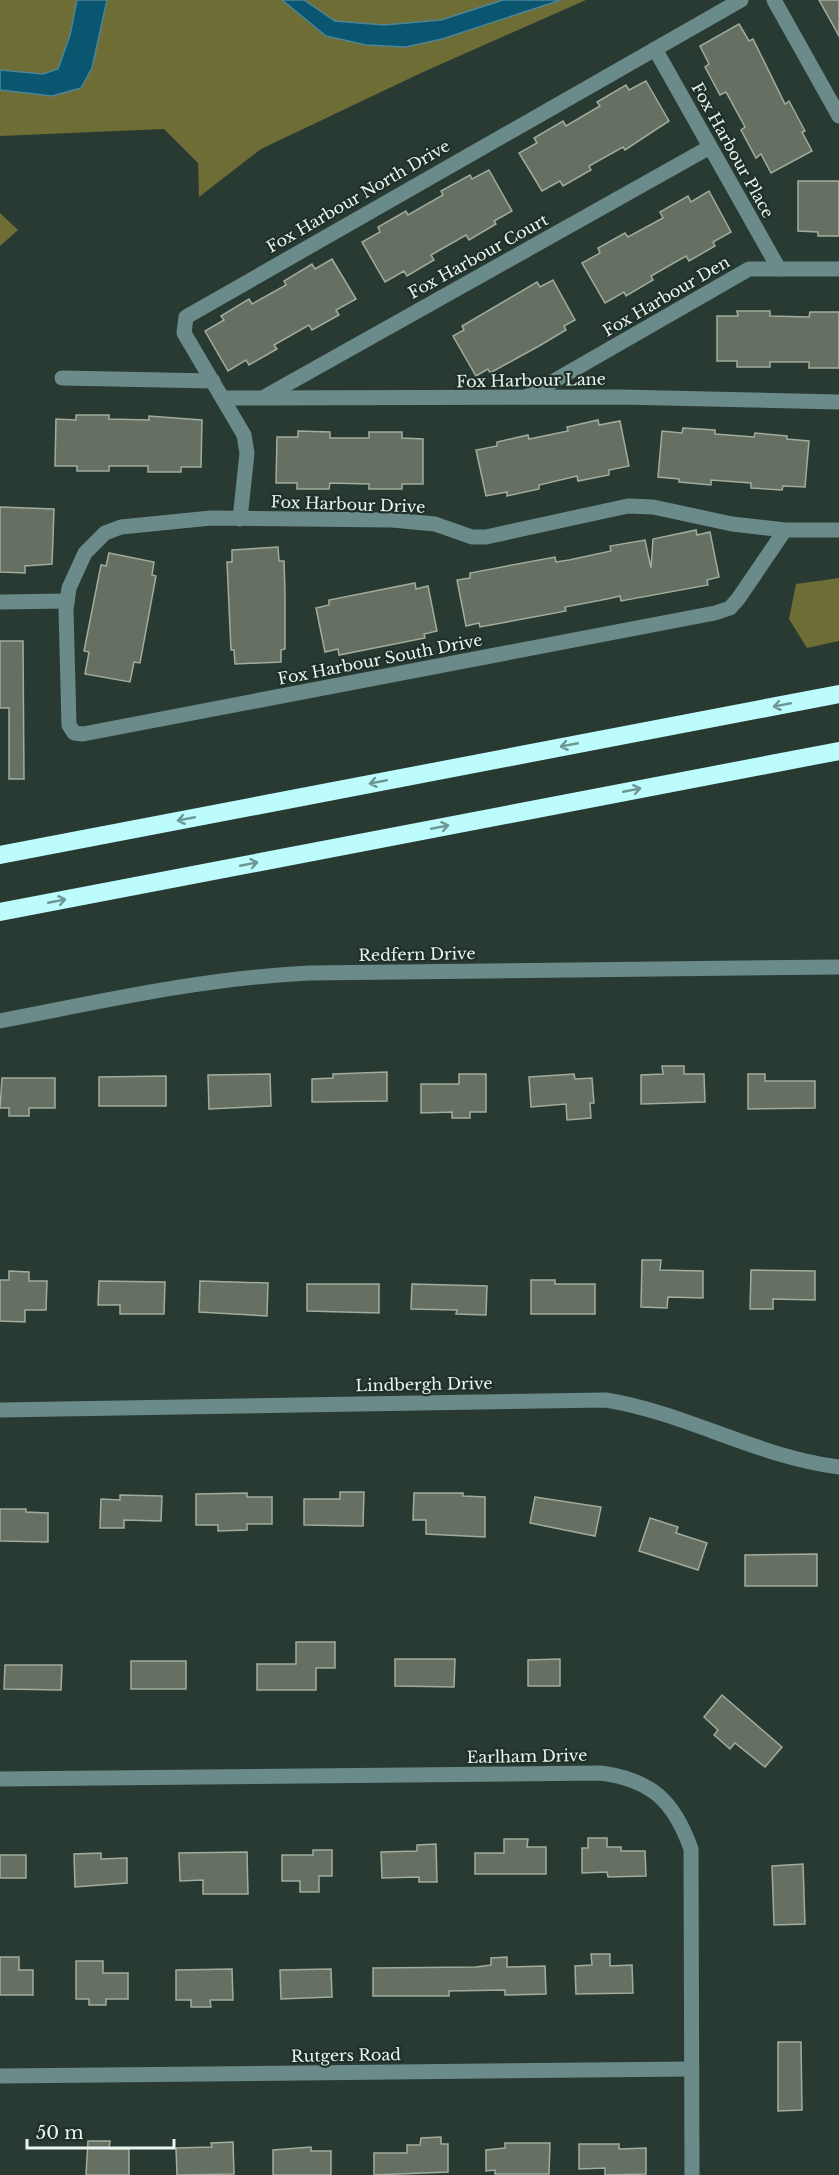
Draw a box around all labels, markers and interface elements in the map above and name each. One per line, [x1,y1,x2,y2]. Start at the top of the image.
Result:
street label: Fox Harbour Place [687,79,779,221]
street label: Fox Harbour North Drive [263,135,453,257]
street label: Fox Harbour Court [405,209,551,303]
street label: Fox Harbour Den [599,251,733,341]
street label: Fox Harbour Lane [456,369,606,391]
street label: Fox Harbour Drive [270,491,426,517]
street label: Fox Harbour South Drive [276,629,484,689]
one-way arrow [772,700,792,711]
one-way arrow [560,740,580,751]
one-way arrow [369,777,388,788]
one-way arrow [621,784,641,795]
one-way arrow [177,814,197,825]
one-way arrow [430,821,450,832]
one-way arrow [239,858,258,869]
one-way arrow [47,895,67,906]
street label: Redfern Drive [358,943,476,965]
street label: Lindbergh Drive [355,1373,493,1395]
street label: Earlham Drive [466,1745,588,1767]
street label: Rutgers Road [291,2044,401,2066]
scale bar [27,2112,174,2150]
text: 50 m [36,2122,84,2144]

